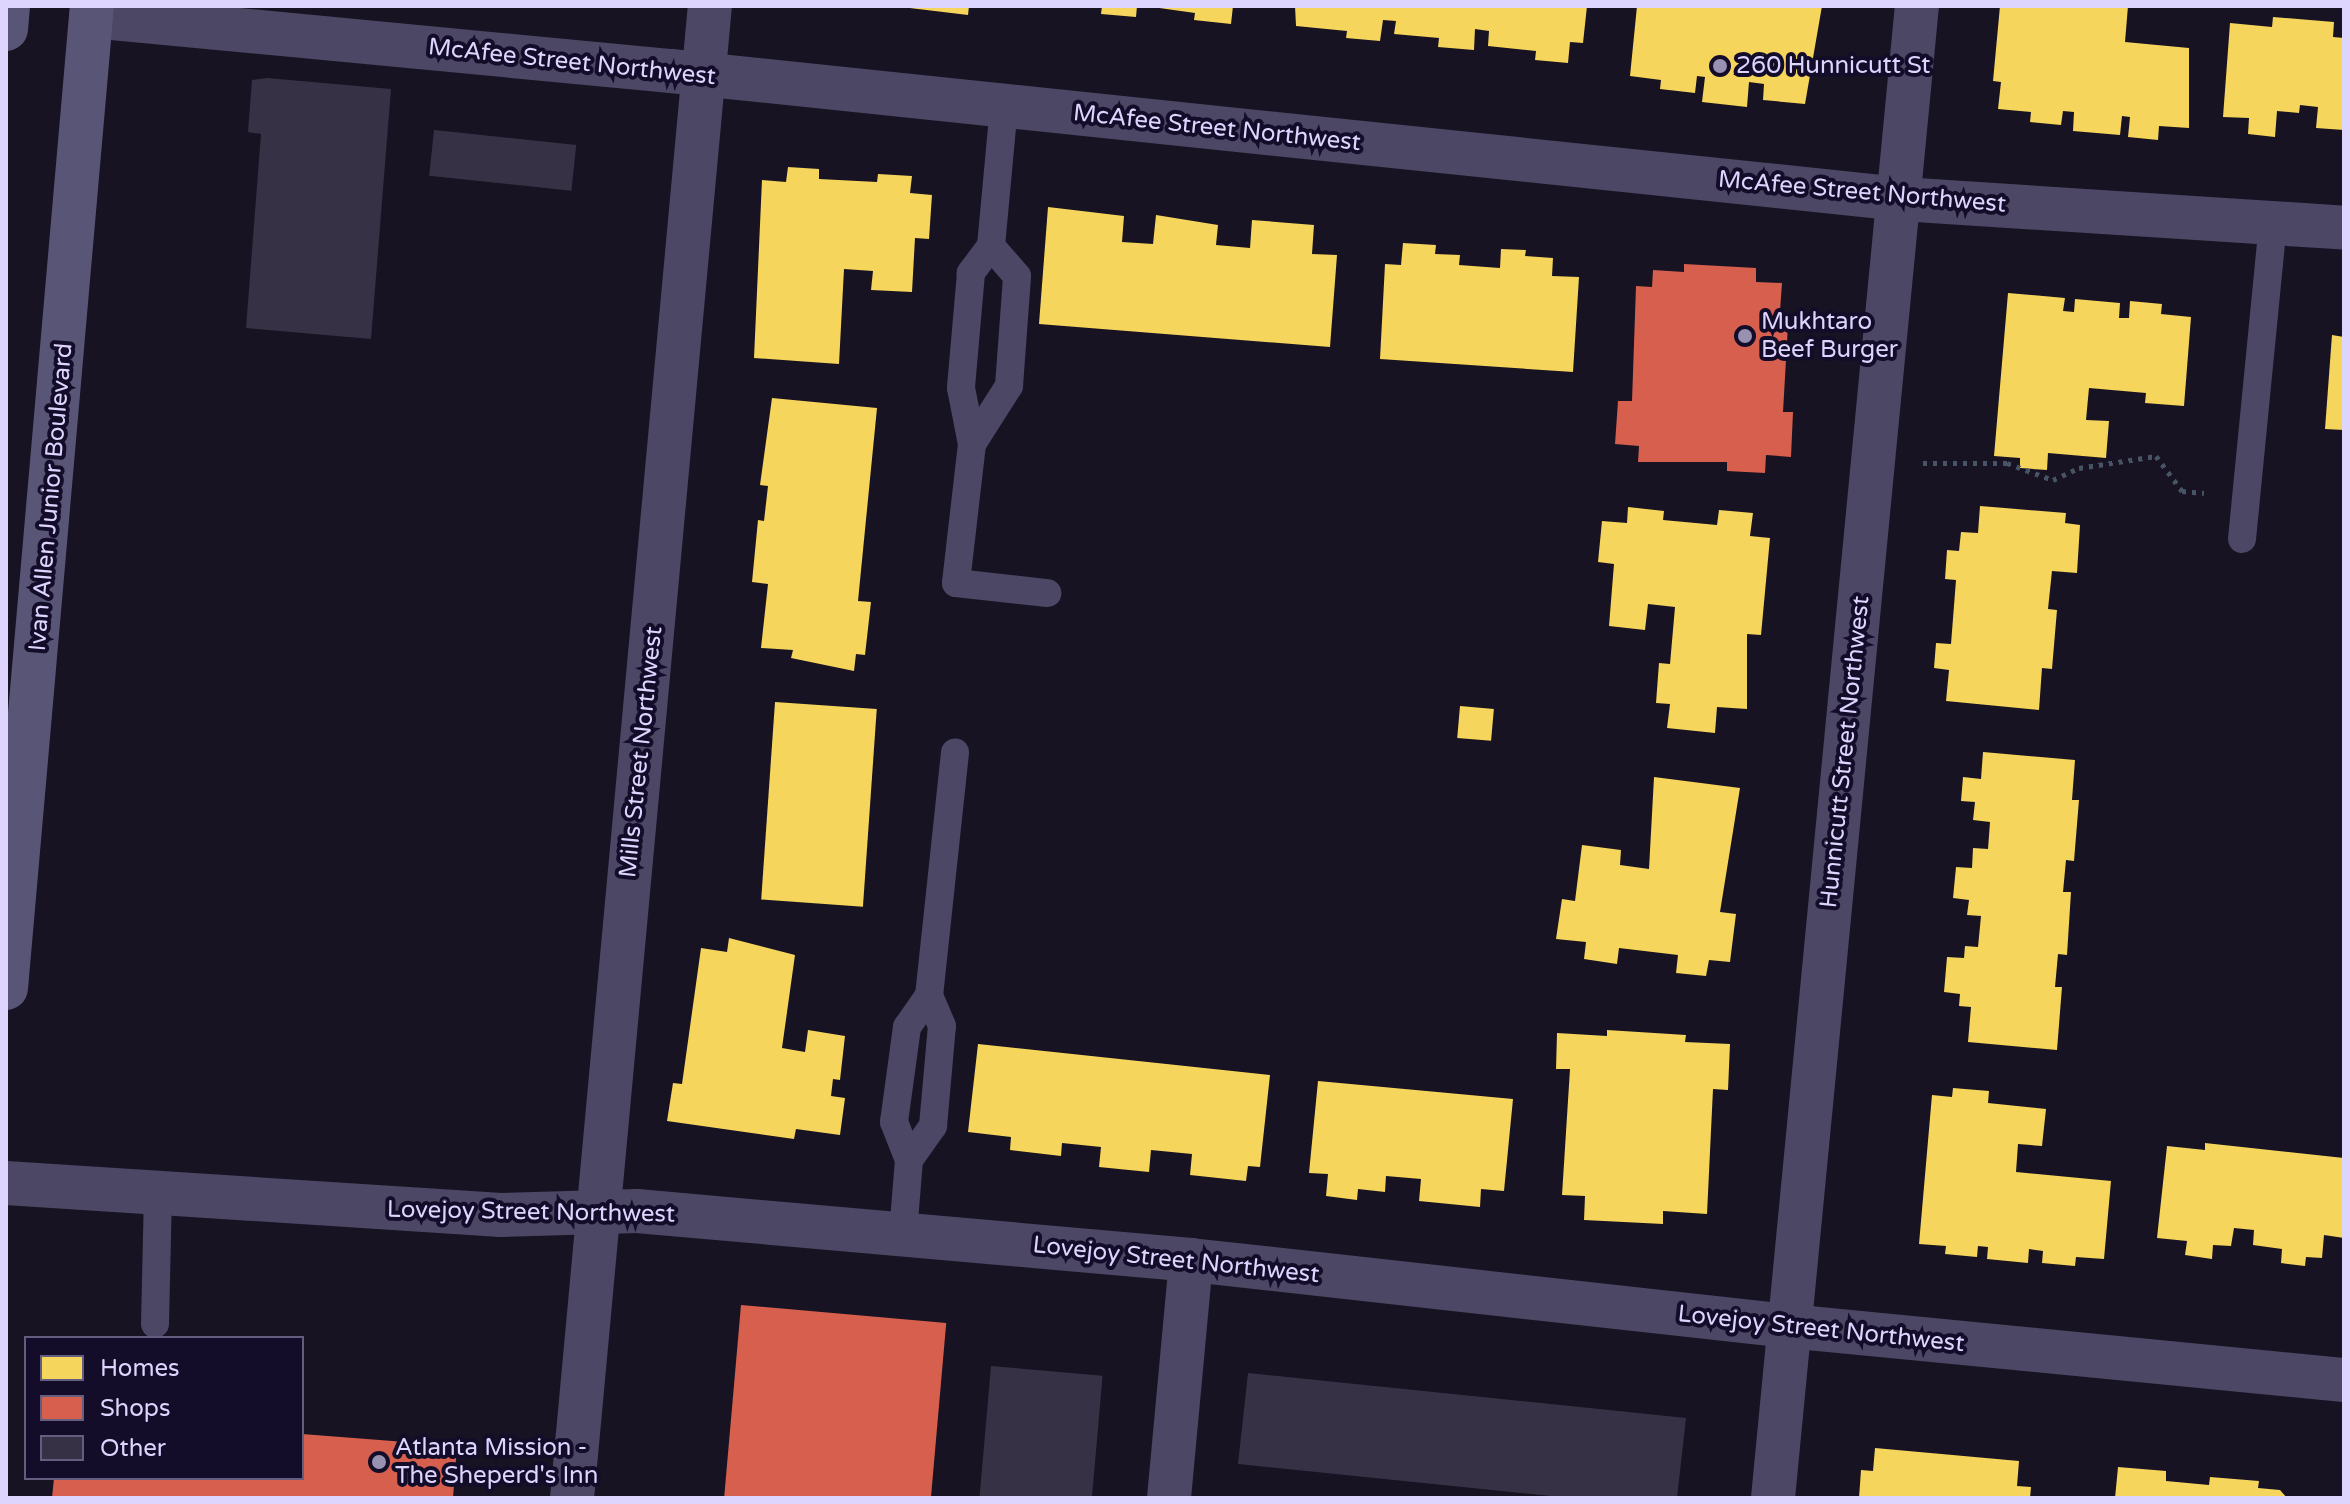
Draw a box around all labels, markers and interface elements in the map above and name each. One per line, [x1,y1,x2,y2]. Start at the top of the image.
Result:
street label: McAfee Street Northwest [427,33,717,91]
place label: 260 Hunnicutt St [1736,52,1930,80]
marker: 260 Hunnicutt St [1711,57,1729,75]
street label: McAfee Street Northwest [1072,99,1362,157]
street label: McAfee Street Northwest [1717,165,2007,219]
place label: Mukhtaro Beef Burger [1761,308,1898,364]
marker: Mukhtaro Beef Burger [1736,327,1754,345]
street label: Ivan Allen Junior Boulevard [23,342,79,652]
street label: Hunnicutt Street Northwest [1814,594,1876,910]
street label: Mills Street Northwest [613,625,669,879]
street label: Lovejoy Street Northwest [387,1195,675,1229]
street label: Lovejoy Street Northwest [1031,1231,1321,1289]
street label: Lovejoy Street Northwest [1676,1300,1966,1358]
legend [24,1336,304,1480]
text: Homes [100,1354,180,1383]
text: Shops [100,1394,170,1423]
text: Other [100,1434,166,1463]
place label: Atlanta Mission - The Sheperd's Inn [395,1434,598,1490]
marker: Atlanta Mission - The Sheperd's Inn [370,1453,388,1471]

